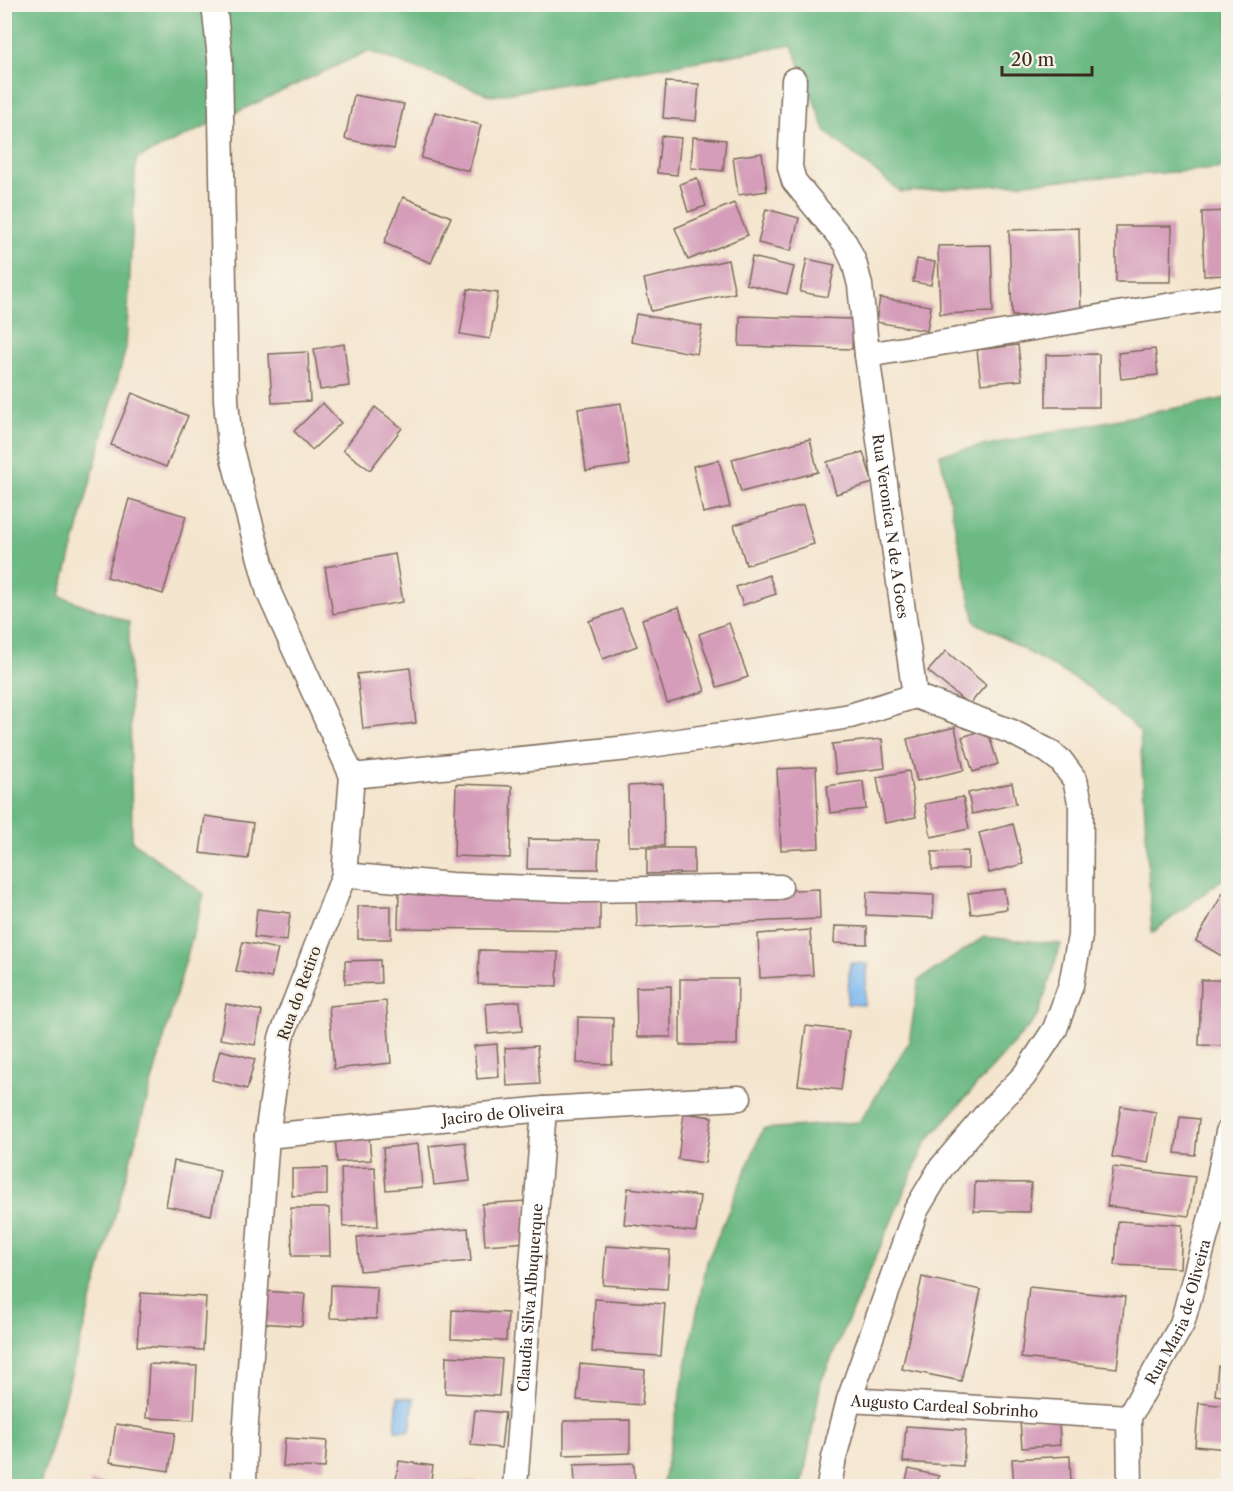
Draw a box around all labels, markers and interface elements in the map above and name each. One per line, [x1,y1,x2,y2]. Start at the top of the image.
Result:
scale bar [1002,39,1092,77]
text: 20 m [1011,49,1055,71]
street label: Rua Veronica N de A Goes [869,433,913,620]
street label: Rua do Retiro [273,943,325,1043]
street label: Jaciro de Oliveira [439,1098,565,1129]
street label: Claudia Silva Albuquerque [513,1203,546,1392]
street label: Rua Maria de Oliveira [1140,1237,1214,1387]
street label: Augusto Cardeal Sobrinho [849,1391,1039,1421]

